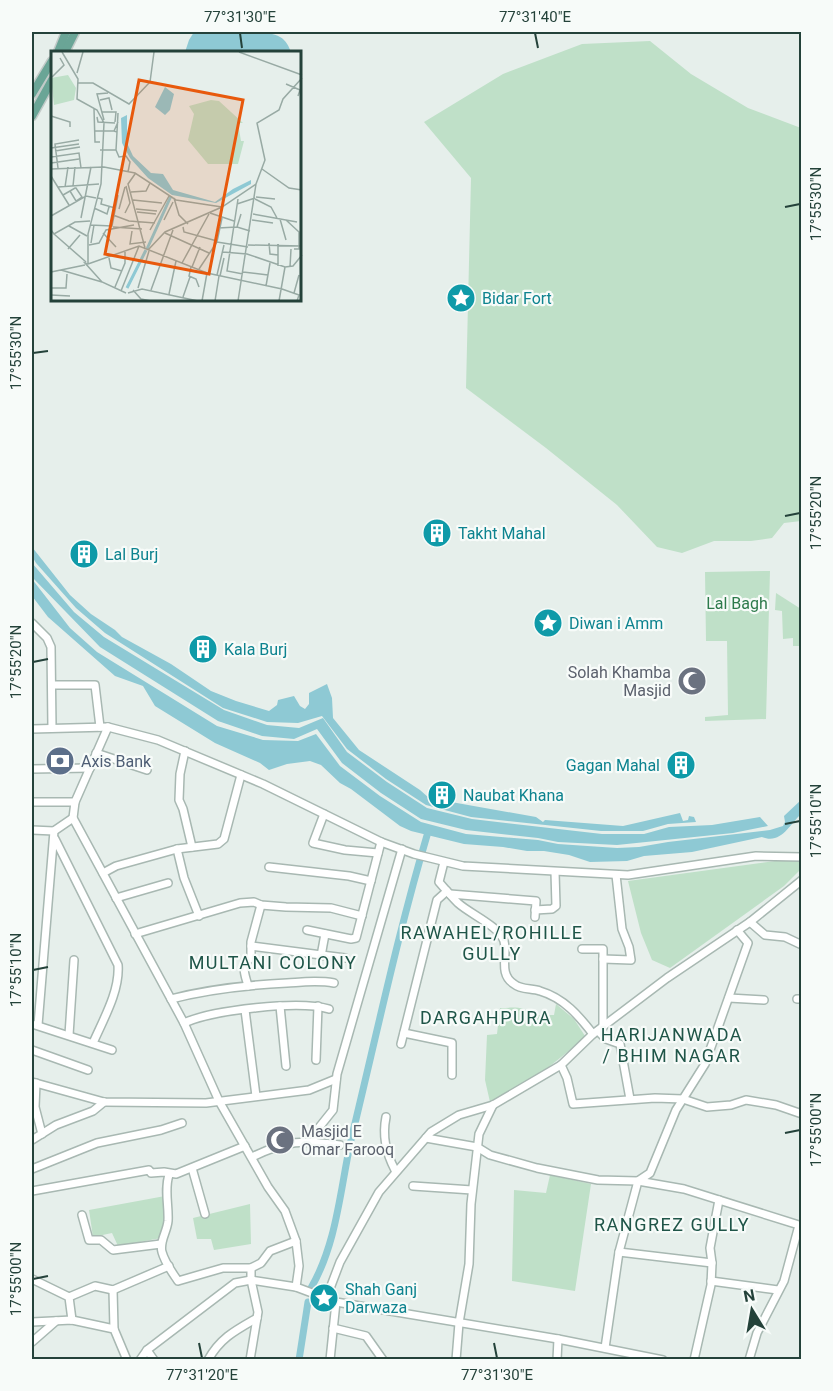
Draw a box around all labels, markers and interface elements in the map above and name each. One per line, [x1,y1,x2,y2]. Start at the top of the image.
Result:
text: 77°31'30"E [204,8,277,26]
text: 77°31'40"E [499,8,572,26]
inset map [51,51,302,302]
text: 17°55'30"N [807,167,825,241]
place icon: Bidar Fort [445,282,477,314]
place label: Bidar Fort [482,289,552,308]
text: 17°55'30"N [7,316,25,390]
text: 17°55'20"N [807,476,825,550]
building icon: Takht Mahal [421,517,453,549]
place label: Takht Mahal [458,524,546,543]
building icon: Lal Burj [68,538,100,570]
place label: Lal Burj [105,545,158,564]
park label: Lal Bagh [706,594,768,613]
place icon: Diwan i Amm [532,607,564,639]
place label: Diwan i Amm [569,614,663,633]
text: 17°55'20"N [7,625,25,699]
building icon: Kala Burj [187,633,219,665]
place label: Kala Burj [224,640,287,659]
place label: Solah Khamba Masjid [568,663,671,700]
mosque icon: Solah Khamba Masjid [676,665,708,697]
bank icon: Axis Bank [44,745,76,777]
building icon: Gagan Mahal [665,749,697,781]
place label: Axis Bank [81,752,152,771]
place label: Gagan Mahal [566,756,660,775]
building icon: Naubat Khana [426,779,458,811]
text: 17°55'10"N [807,784,825,858]
place label: Naubat Khana [463,786,564,805]
district label: RAWAHEL/ROHILLE GULLY [400,922,584,964]
text: 17°55'10"N [7,933,25,1007]
district label: MULTANI COLONY [189,952,357,973]
district label: DARGAHPURA [420,1007,552,1028]
district label: HARIJANWADA / BHIM NAGAR [601,1024,743,1066]
text: 17°55'00"N [807,1093,825,1167]
place label: Masjid E Omar Farooq [301,1122,394,1159]
mosque icon: Masjid E Omar Farooq [264,1124,296,1156]
district label: RANGREZ GULLY [594,1214,750,1235]
text: 17°55'00"N [7,1242,25,1316]
place label: Shah Ganj Darwaza [345,1280,417,1317]
north arrow [722,1280,782,1340]
place icon: Shah Ganj Darwaza [308,1282,340,1314]
text: N [742,1285,757,1306]
text: 77°31'20"E [166,1366,239,1384]
text: 77°31'30"E [461,1366,534,1384]

